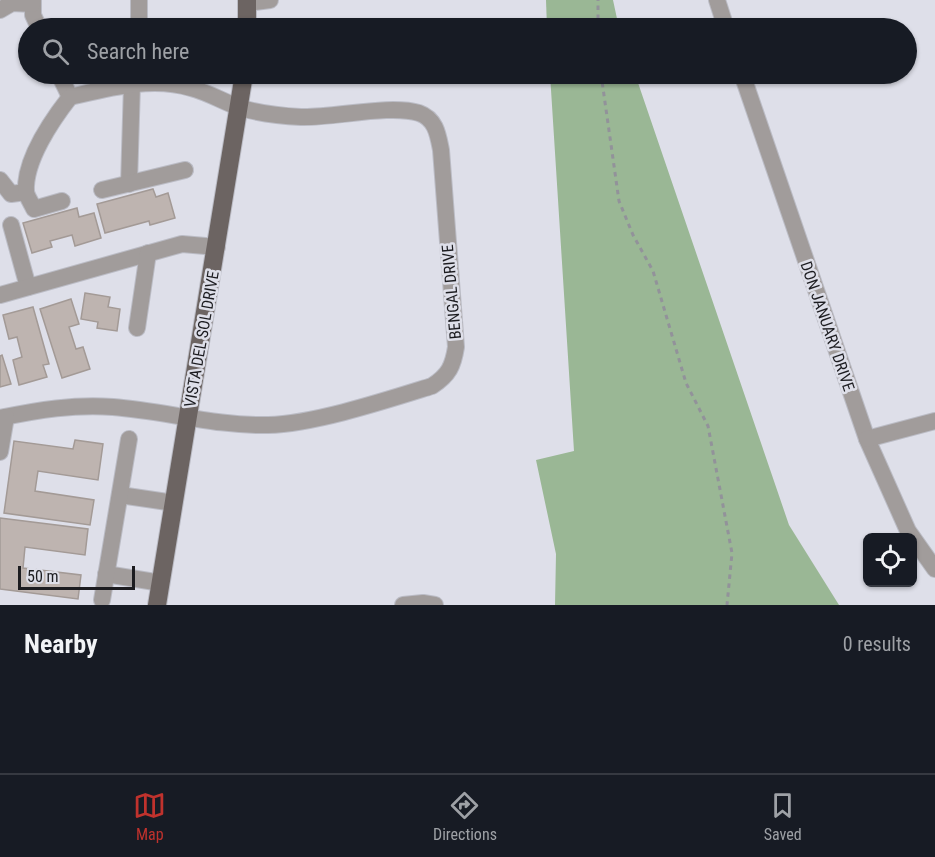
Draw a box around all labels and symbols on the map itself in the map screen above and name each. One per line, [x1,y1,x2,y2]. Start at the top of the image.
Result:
street label: BENGAL DRIVE [438,244,465,340]
street label: DON JANUARY DRIVE [796,259,859,394]
street label: VISTA DEL SOL DRIVE [180,269,223,409]
scale bar [18,563,135,590]

